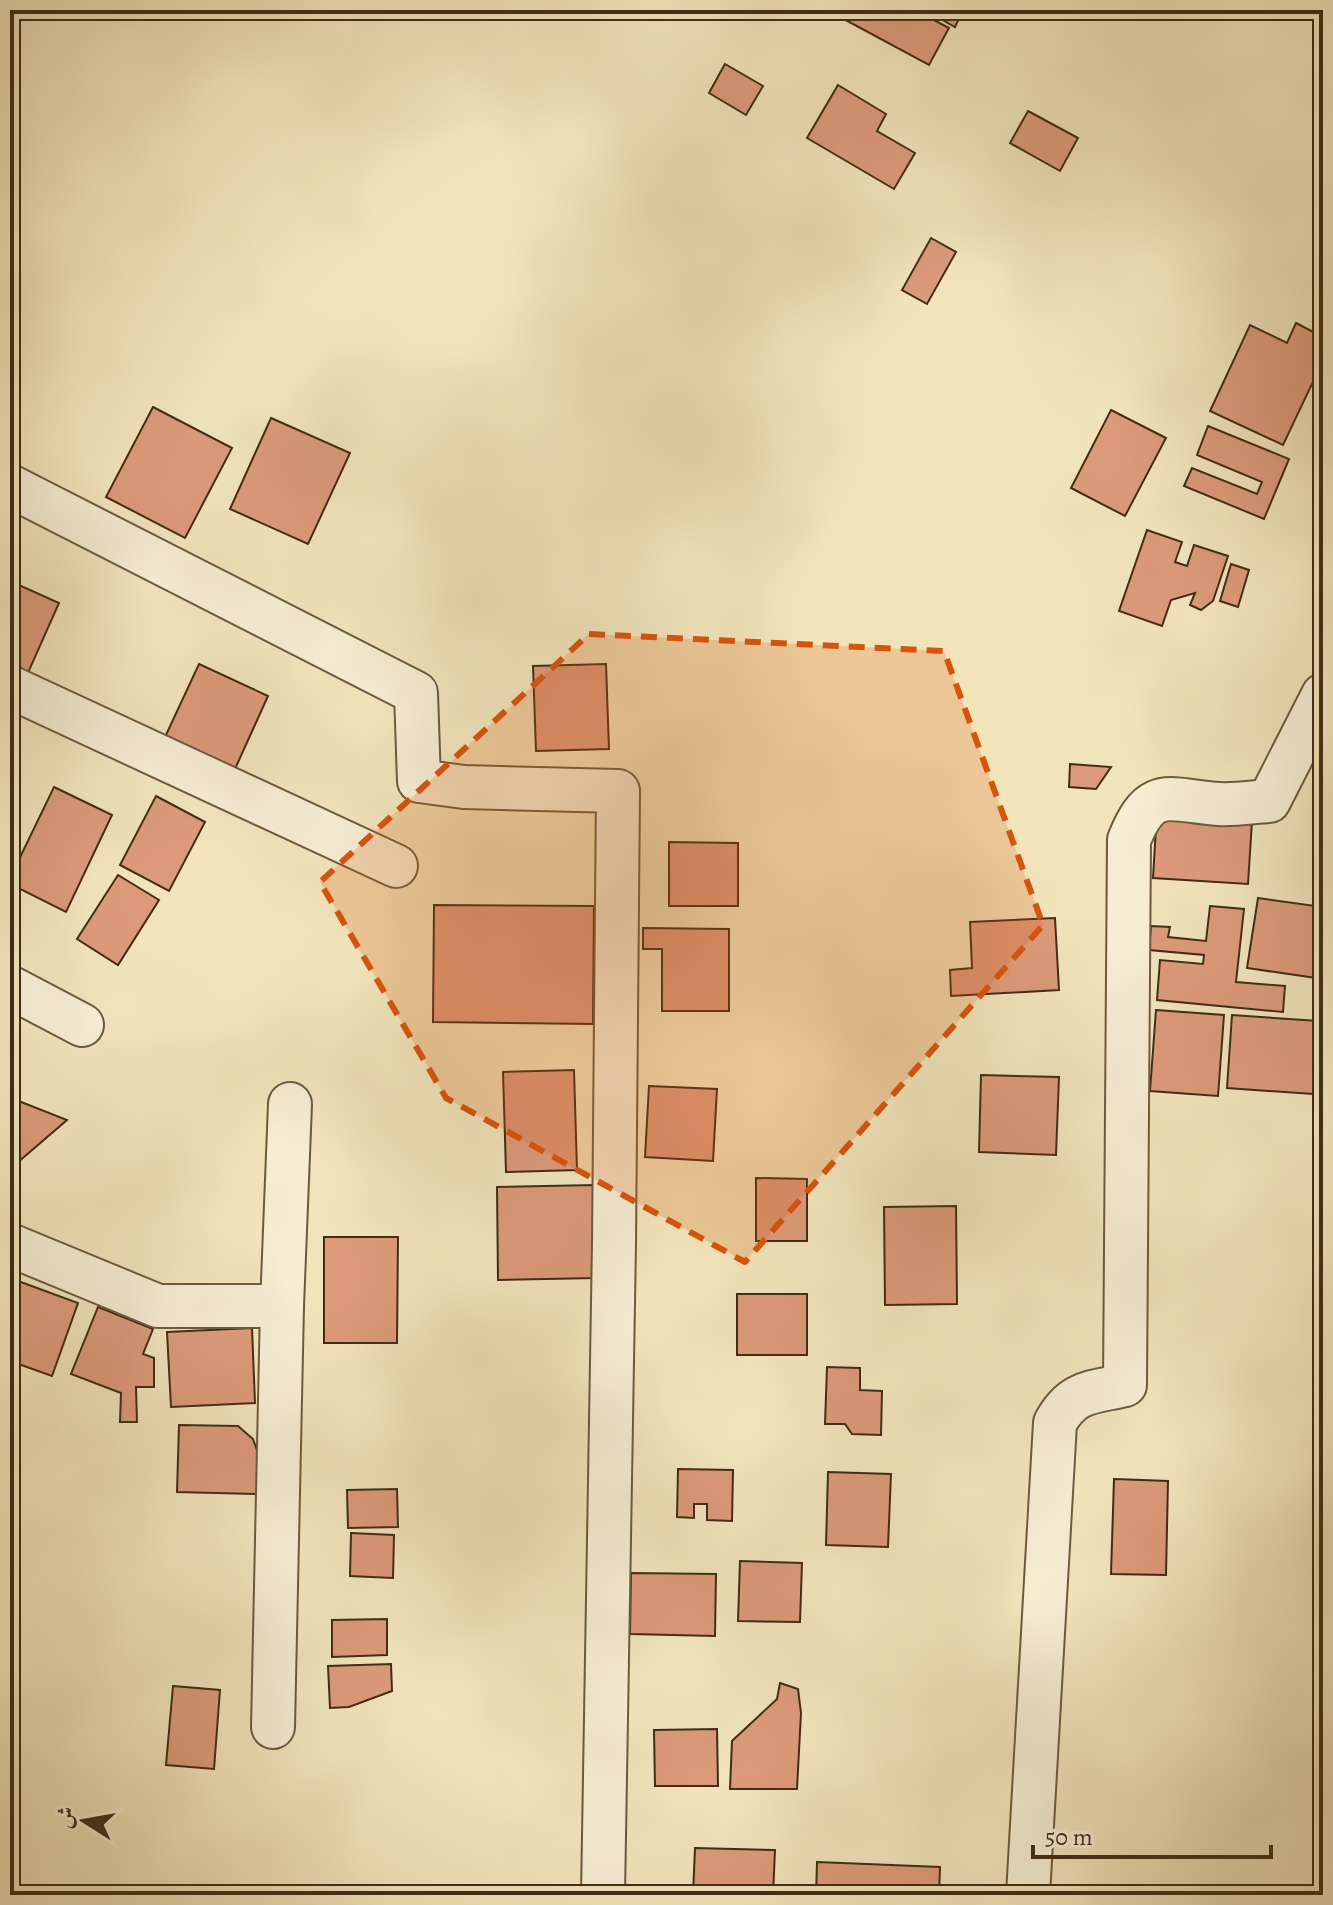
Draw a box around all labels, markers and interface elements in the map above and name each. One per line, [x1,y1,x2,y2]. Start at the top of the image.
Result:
north arrow [44,1781,124,1861]
text: ش [49,1804,82,1831]
scale bar [1033,1809,1271,1859]
text: 50 m [1045,1821,1093,1853]

